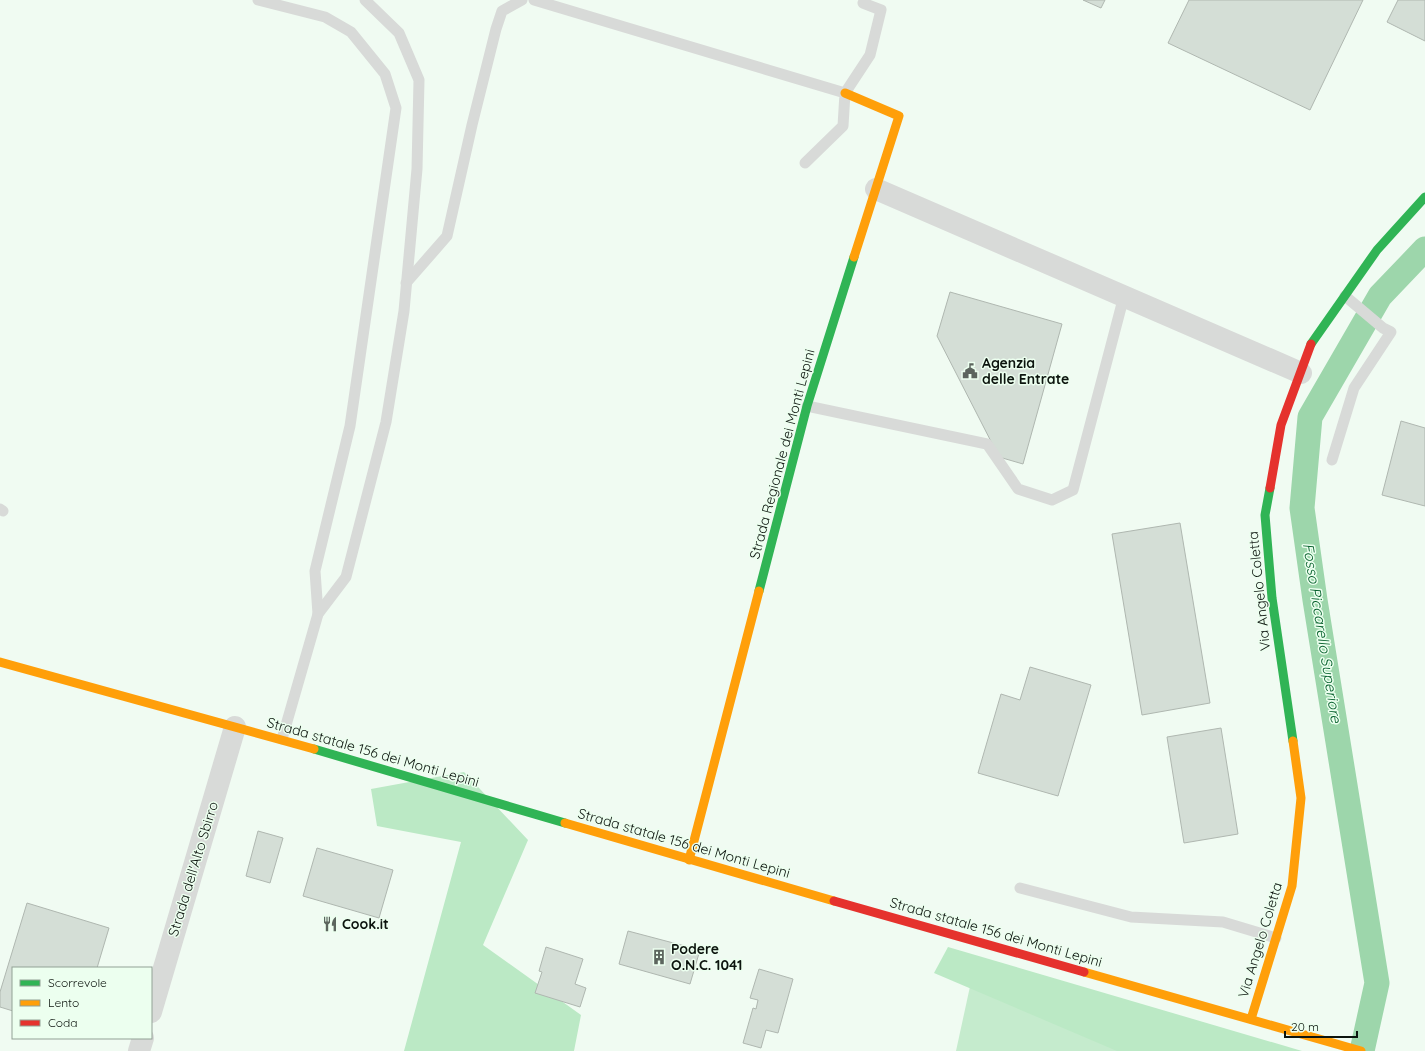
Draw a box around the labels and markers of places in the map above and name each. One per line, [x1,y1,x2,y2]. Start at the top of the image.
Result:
place label: Agenzia delle Entrate [982,354,1069,388]
public building icon: Agenzia delle Entrate [961,362,979,380]
restaurant icon: Cook.it [321,915,339,933]
place label: Cook.it [342,915,389,933]
place label: Podere O.N.C. 1041 [671,940,742,974]
building icon: Podere O.N.C. 1041 [650,948,668,966]

